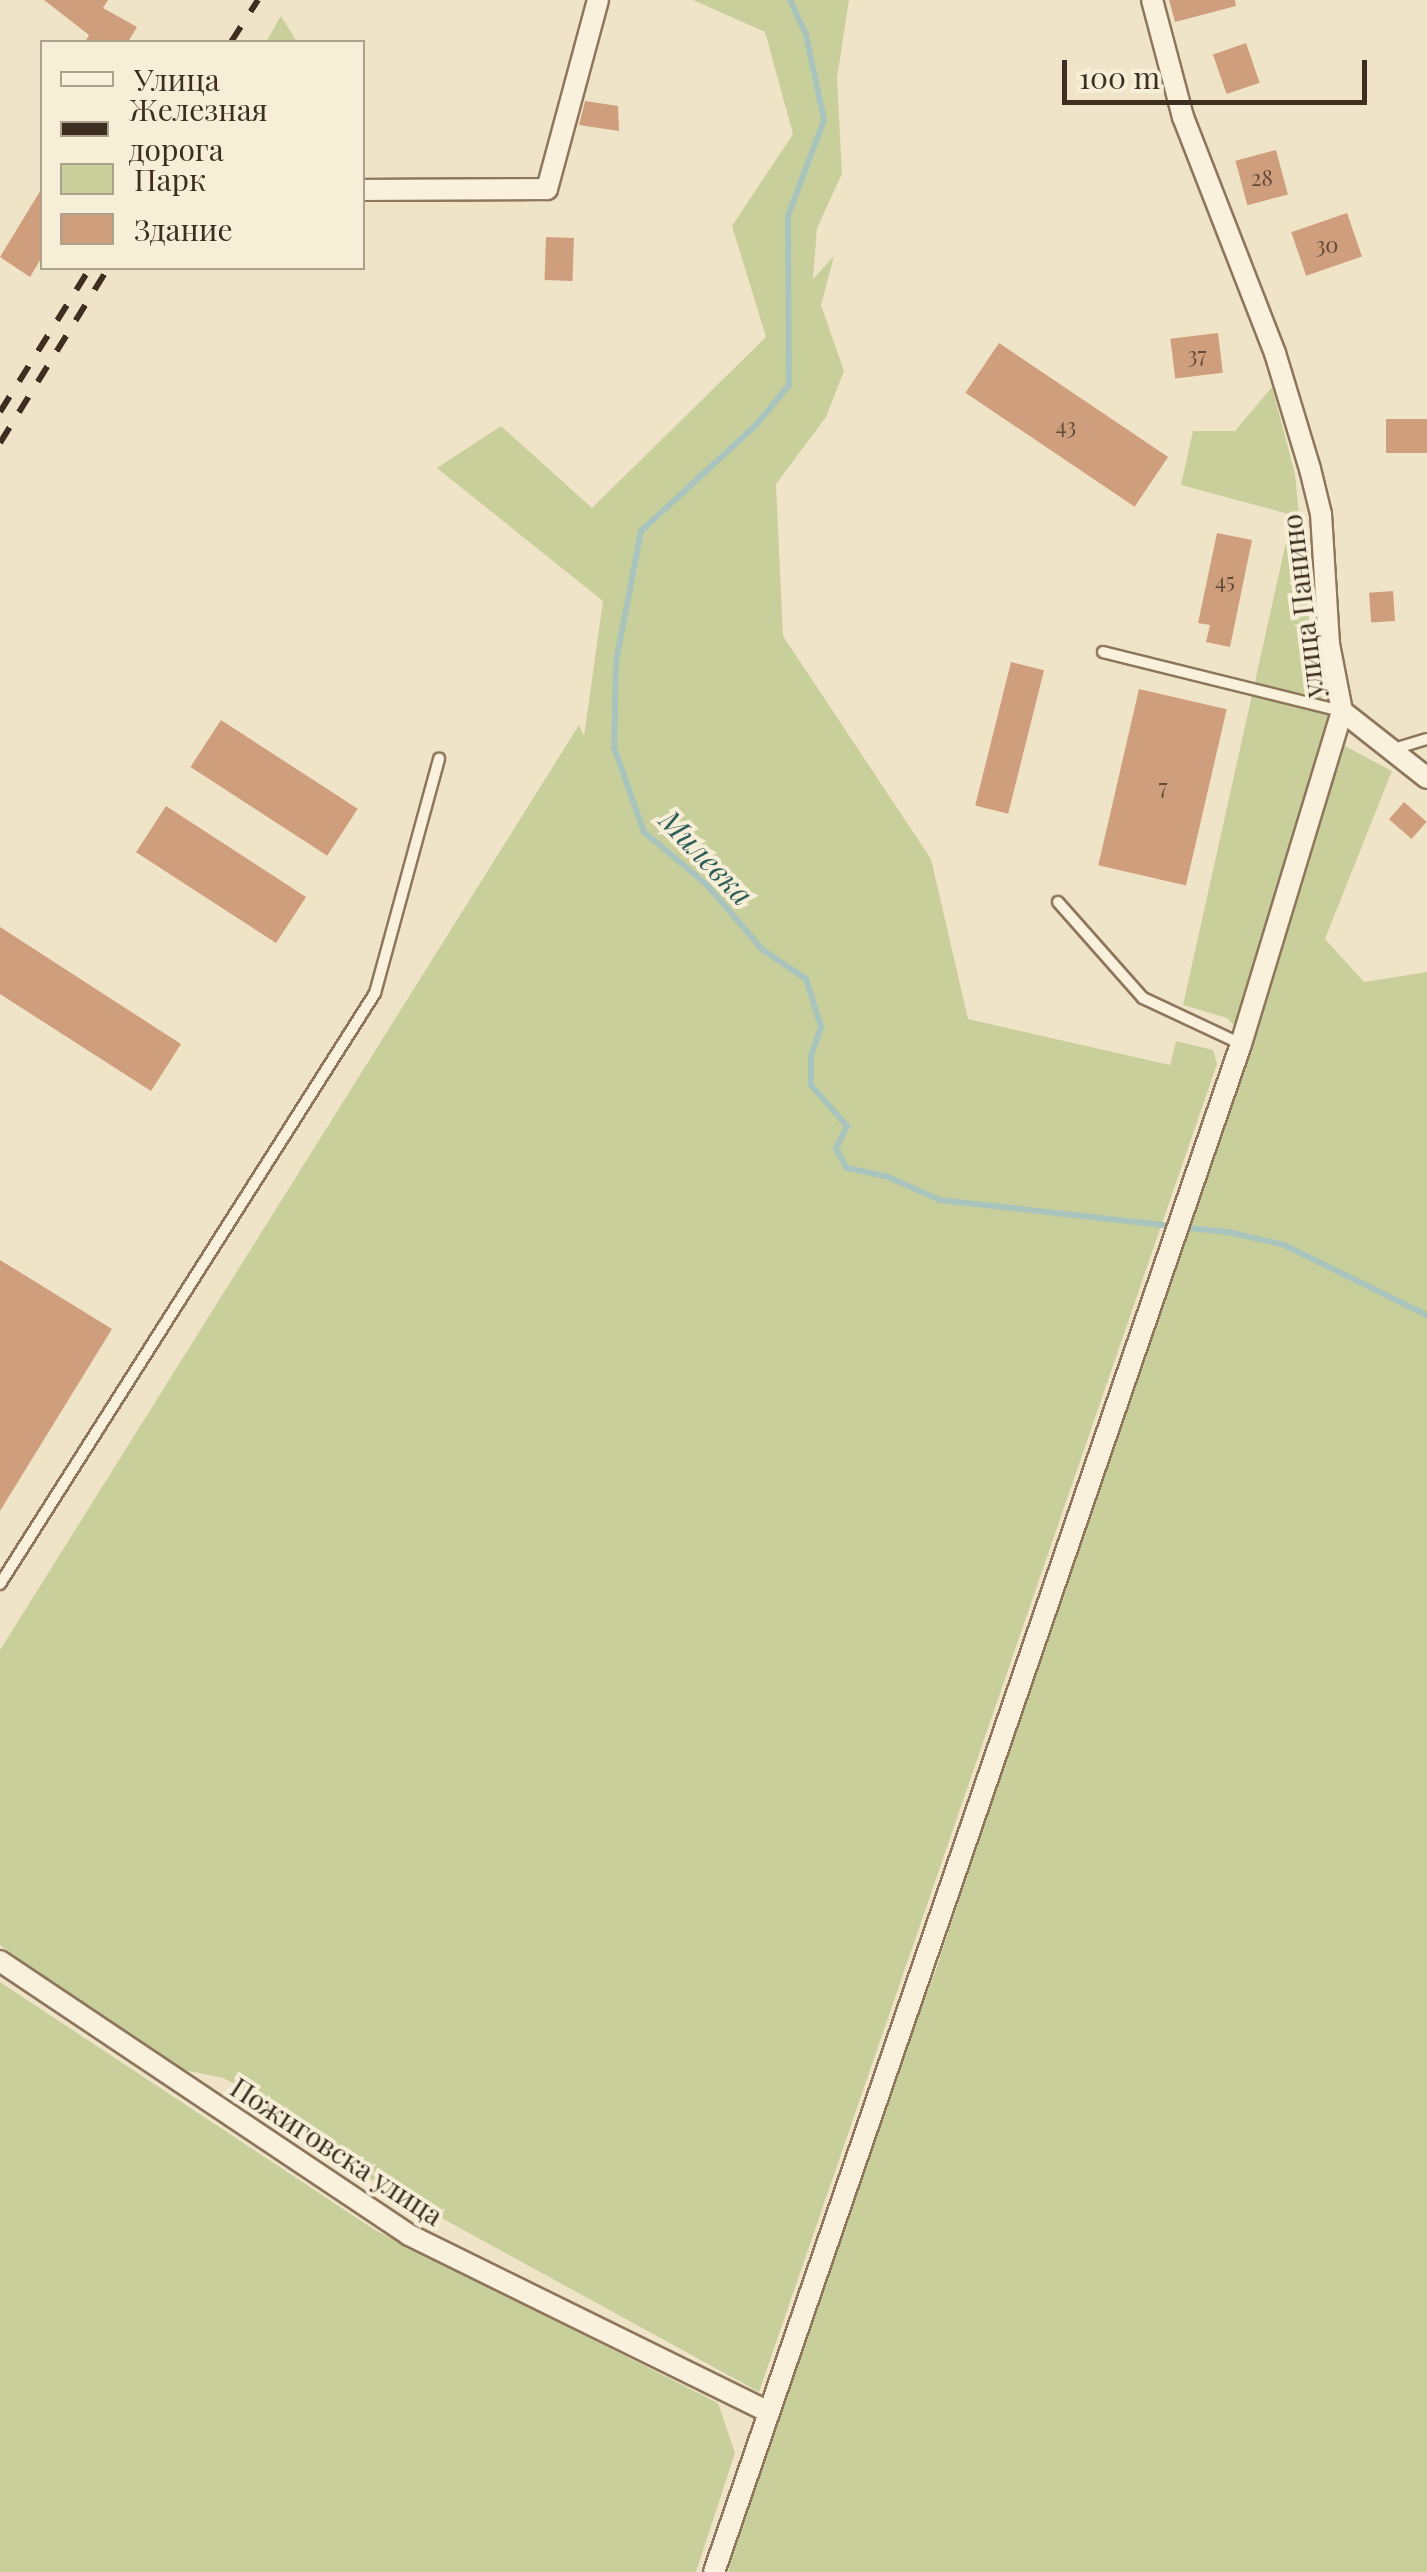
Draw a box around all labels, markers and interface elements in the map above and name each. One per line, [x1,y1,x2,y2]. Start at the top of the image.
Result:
legend [40,40,365,270]
scale bar [1067,40,1372,102]
text: 100 m [1079,57,1160,97]
text: Улица [134,59,220,99]
text: Железная дорога [129,89,268,169]
text: Парк [134,159,206,199]
house number: 28 [1251,165,1273,191]
text: Здание [134,209,233,249]
house number: 30 [1315,232,1339,258]
house number: 37 [1188,342,1206,368]
house number: 43 [1056,413,1076,439]
street label: улица Панино [1274,512,1330,700]
house number: 45 [1215,568,1235,594]
house number: 7 [1159,774,1167,800]
water label: Милевка [653,802,761,912]
street label: Пожиговска улица [225,2070,449,2232]

